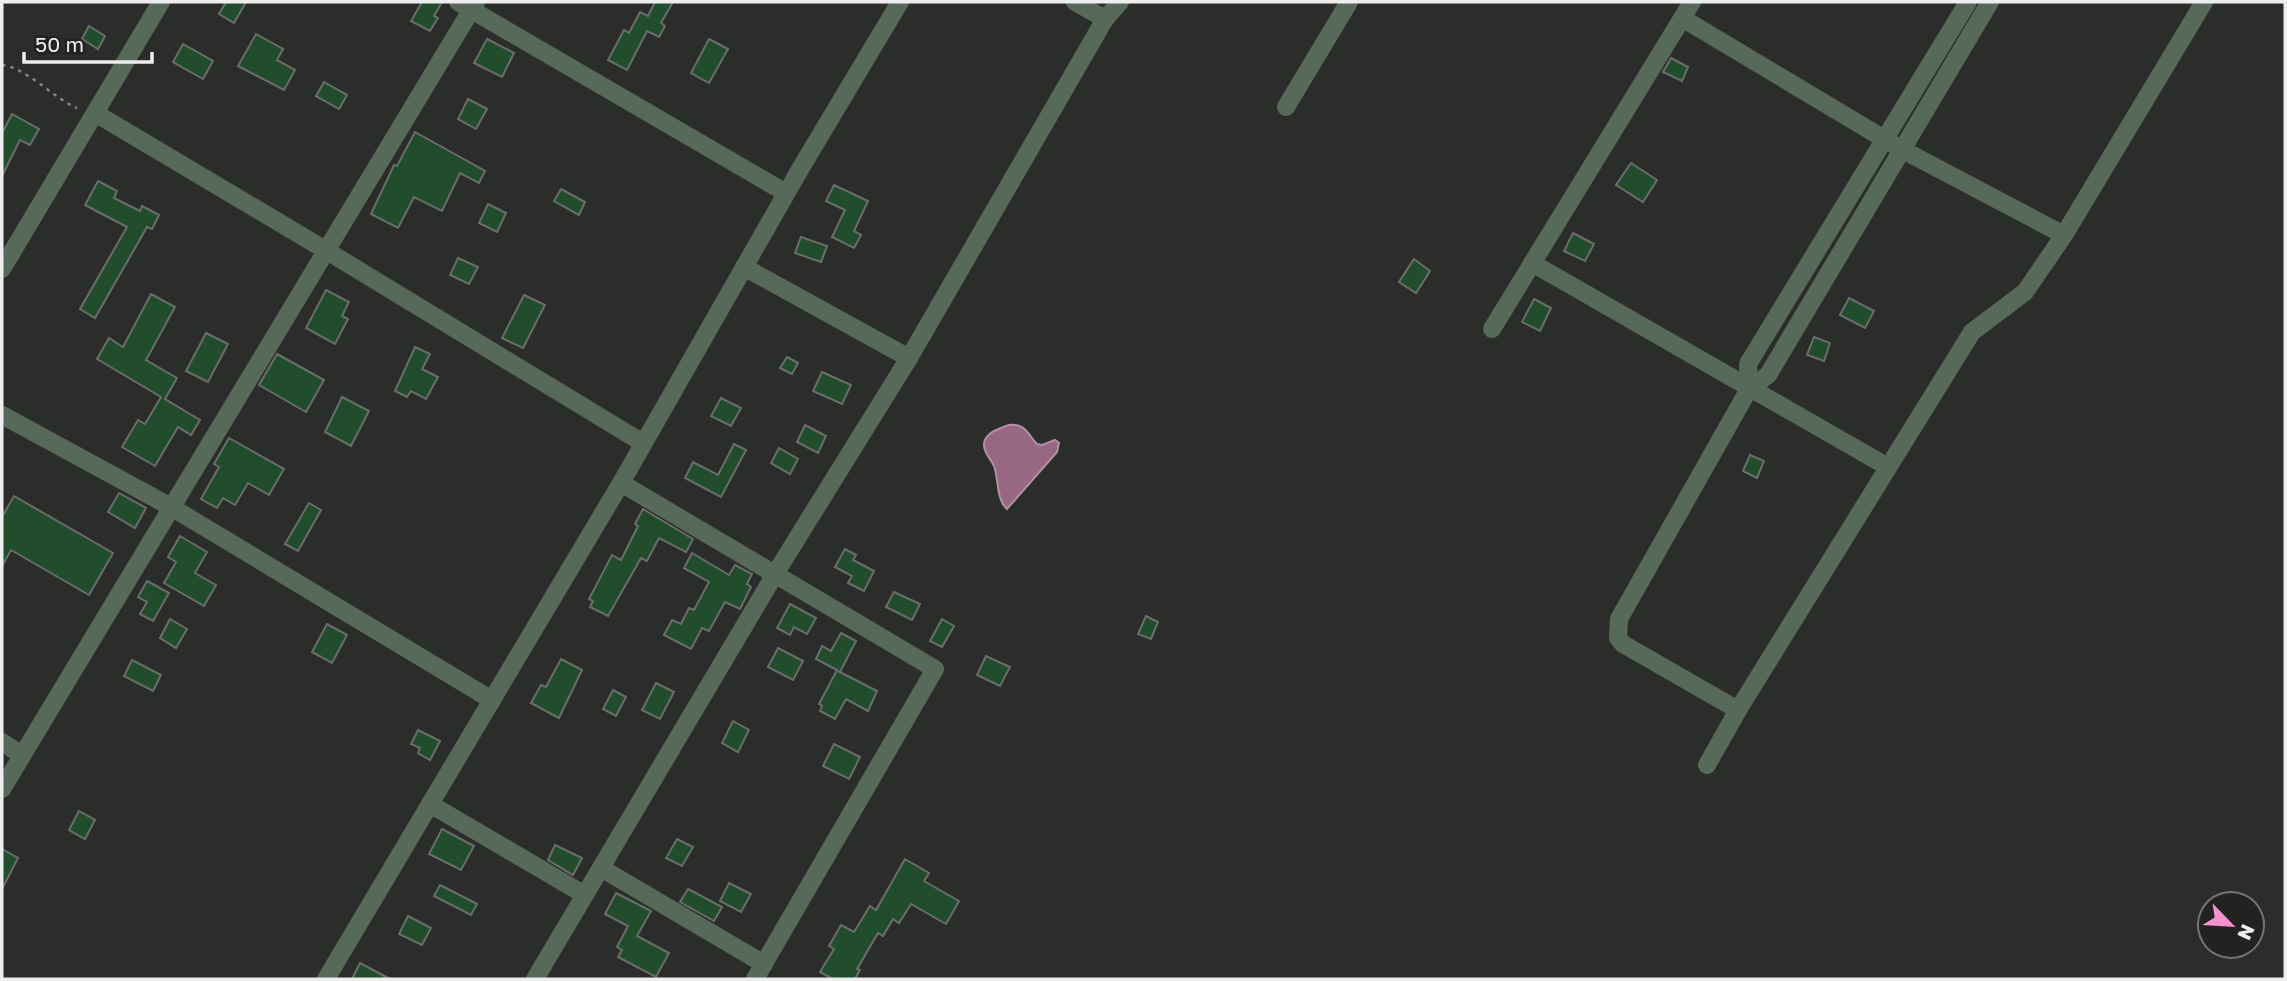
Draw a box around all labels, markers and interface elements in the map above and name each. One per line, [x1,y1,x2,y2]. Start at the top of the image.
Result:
scale bar [24,21,152,65]
text: 50 m [35,31,84,57]
north arrow [2196,890,2266,960]
text: N [2233,921,2260,944]

